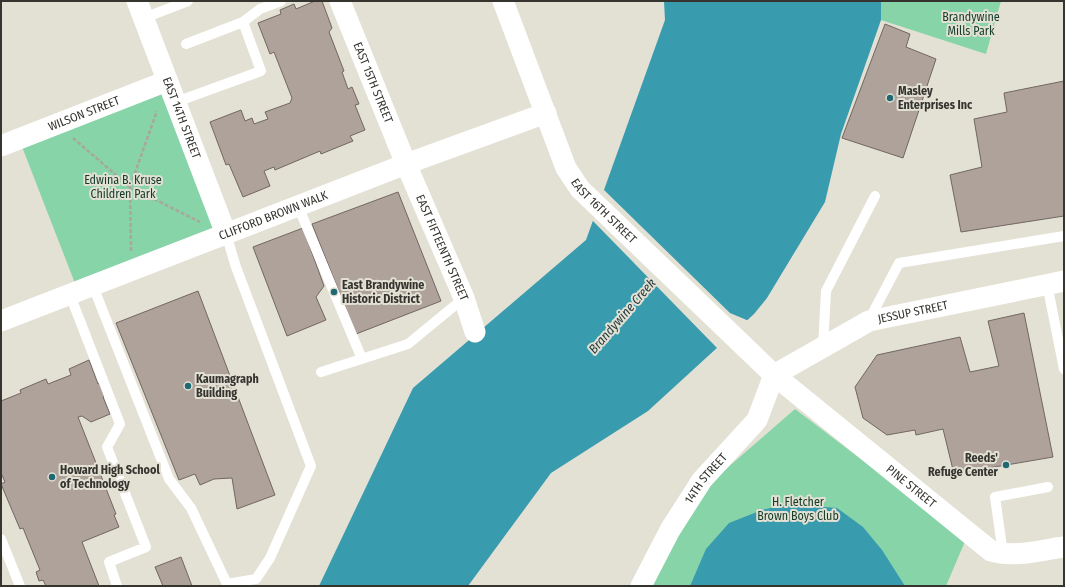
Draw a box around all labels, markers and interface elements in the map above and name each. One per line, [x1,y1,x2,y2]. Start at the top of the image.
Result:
park label: Brandywine Mills Park [942,10,1000,38]
street label: EAST 15TH STREET [350,40,396,125]
street label: EAST 14TH STREET [160,75,204,161]
place label: Masley Enterprises Inc [898,84,973,112]
street label: WILSON STREET [46,93,122,134]
marker: Masley Enterprises Inc [885,93,895,103]
park label: Edwina B. Kruse Children Park [84,173,162,201]
street label: EAST 16TH STREET [568,176,640,247]
street label: CLIFFORD BROWN WALK [217,188,330,243]
street label: EAST FIFTEENTH STREET [413,192,471,303]
water label: Brandywine Creek [585,275,659,357]
place label: East Brandywine Historic District [342,278,424,306]
marker: East Brandywine Historic District [329,287,339,297]
street label: JESSUP STREET [876,298,950,326]
place label: Kaumagraph Building [196,372,259,400]
marker: Kaumagraph Building [183,381,193,391]
street label: 14TH STREET [682,450,730,506]
place label: Reeds' Refuge Center [928,451,999,479]
marker: Reeds' Refuge Center [1001,460,1011,470]
street label: PINE STREET [883,462,939,511]
place label: Howard High School of Technology [60,463,160,491]
marker: Howard High School of Technology [47,472,57,482]
park label: H. Fletcher Brown Boys Club [757,495,839,523]

